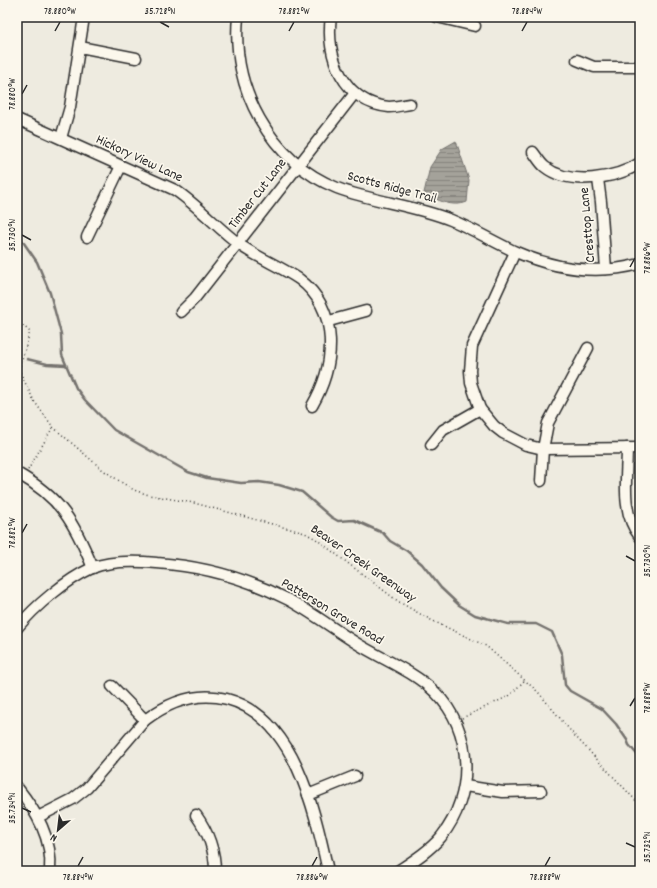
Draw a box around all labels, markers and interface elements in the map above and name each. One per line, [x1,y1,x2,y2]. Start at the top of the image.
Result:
text: 78.880°W [44,5,76,19]
text: 35.728°N [144,5,176,19]
text: 78.882°W [279,5,310,19]
text: 78.884°W [512,5,543,19]
text: 78.880°W [6,78,20,110]
street label: Hickory View Lane [92,130,186,188]
street label: Timber Cut Lane [224,154,292,234]
street label: Scotts Ridge Trail [345,166,440,210]
street label: Cresttop Lane [575,187,601,263]
text: 35.730°N [6,219,20,251]
text: 78.886°W [641,242,655,274]
text: 78.882°W [6,517,20,548]
street label: Beaver Creek Greenway [306,520,420,608]
text: 35.730°N [641,545,655,577]
street label: Patterson Grove Road [277,573,387,651]
text: 78.888°W [641,683,655,713]
text: 35.734°N [6,792,20,824]
north arrow [38,810,78,850]
text: N [48,828,60,845]
text: 35.732°N [641,831,655,863]
text: 78.884°W [63,871,94,885]
text: 78.886°W [296,871,328,885]
text: 78.888°W [530,871,560,885]

